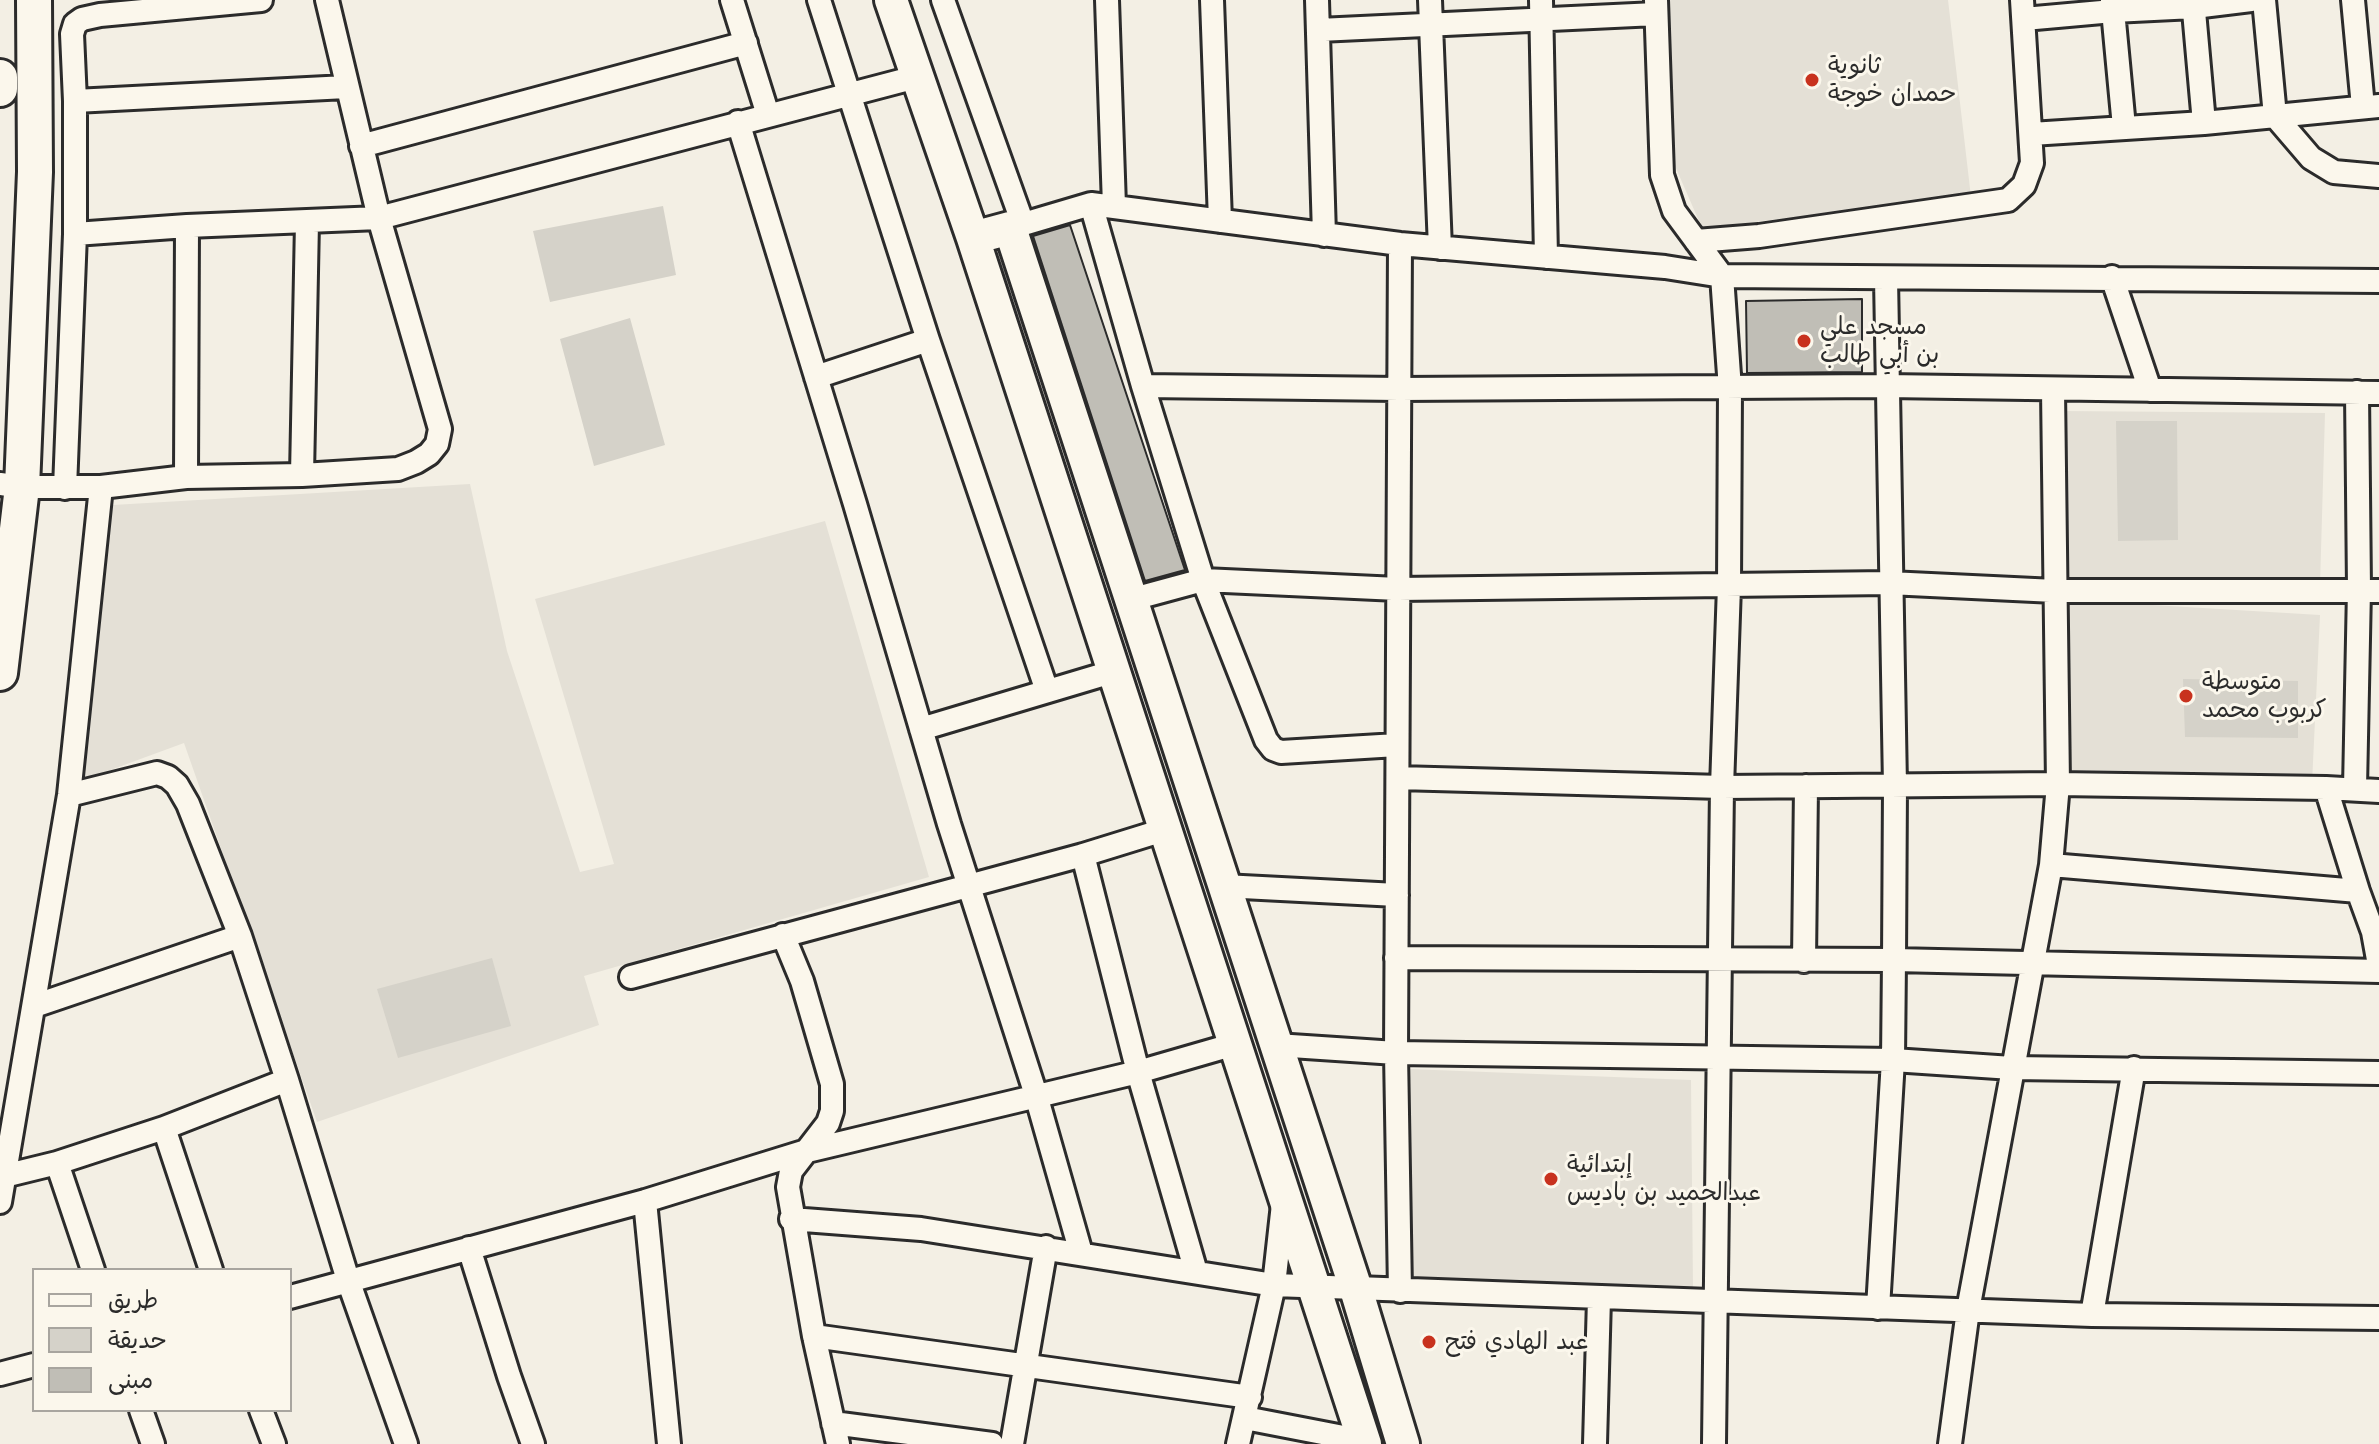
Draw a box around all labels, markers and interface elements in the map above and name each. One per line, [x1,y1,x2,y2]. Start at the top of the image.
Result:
place label: ثانوية حمدان خوجة [1828,52,1955,108]
marker: ثانوية حمدان خوجة [1803,71,1821,89]
place label: مسجد علي بن أبي طالب [1820,313,1939,369]
marker: مسجد علي بن أبي طالب [1795,332,1813,350]
place label: متوسطة كربوب محمد [2202,668,2327,724]
marker: متوسطة كربوب محمد [2177,687,2195,705]
place label: إبتدائية عبدالحميد بن باديس [1567,1151,1761,1207]
marker: إبتدائية عبدالحميد بن باديس [1542,1170,1560,1188]
legend [32,1268,292,1412]
text: طريق [108,1280,158,1316]
text: حديقة [108,1320,167,1356]
place label: عبد الهادي فتح [1445,1328,1588,1356]
marker: عبد الهادي فتح [1420,1333,1438,1351]
text: مبنى [108,1360,153,1396]

